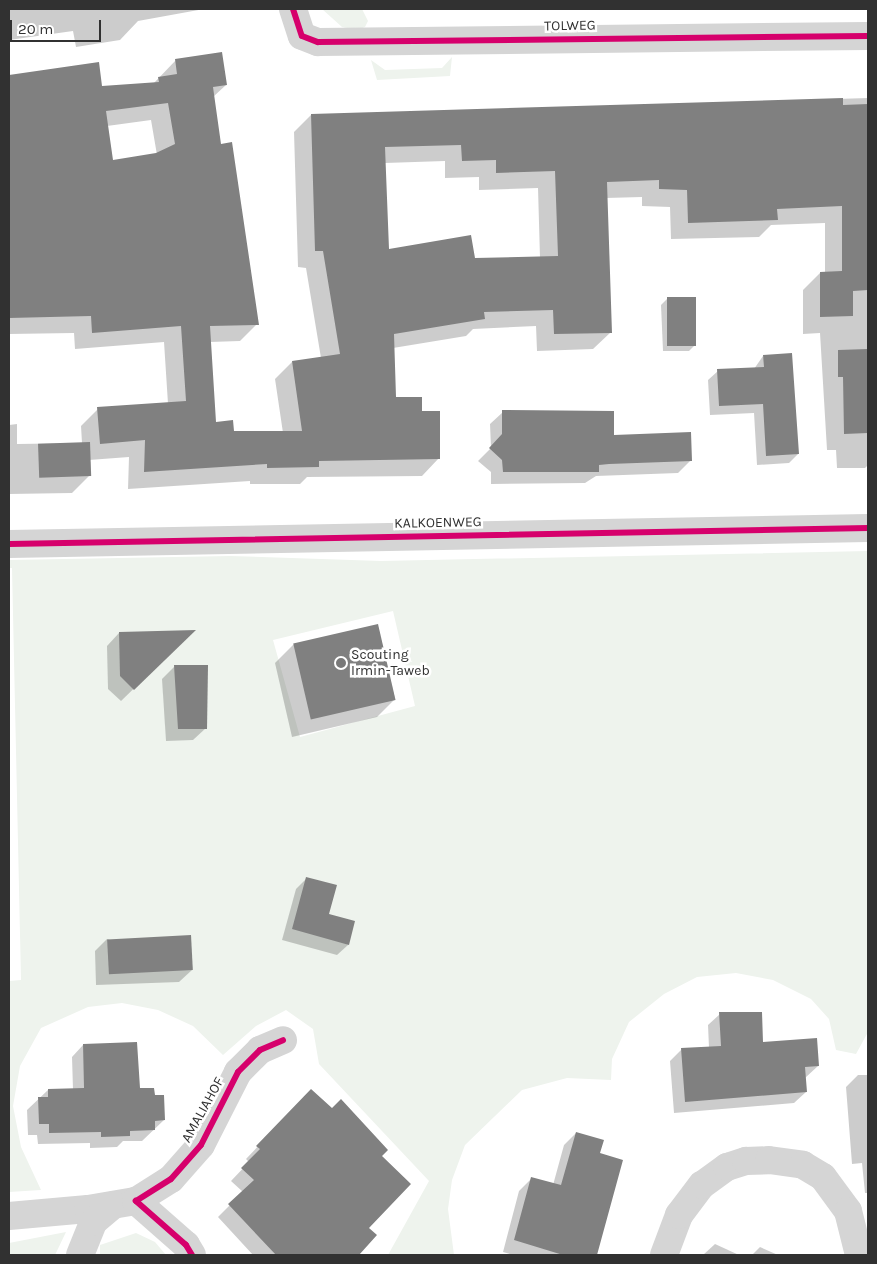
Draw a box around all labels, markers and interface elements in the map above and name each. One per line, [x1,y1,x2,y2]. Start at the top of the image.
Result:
scale bar [12,10,104,42]
street label: TOLWEG [544,17,596,35]
text: 20 m [18,20,53,38]
street label: KALKOENWEG [394,514,482,532]
place label: Scouting Irmin-Taweb [351,647,430,680]
marker: Scouting Irmin-Taweb [335,657,347,669]
street label: AMALIAHOF [178,1074,228,1146]

